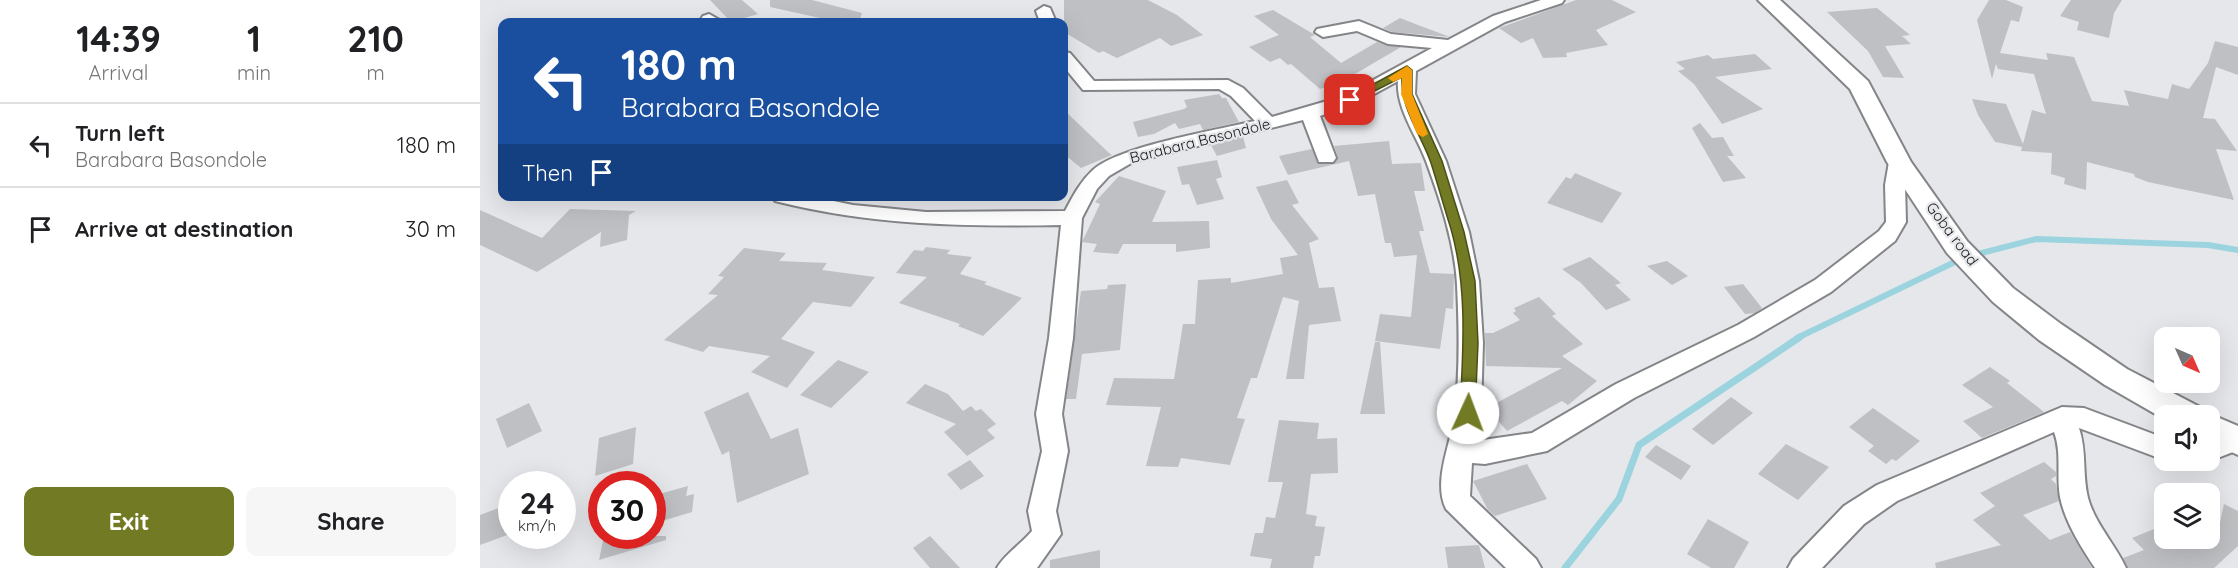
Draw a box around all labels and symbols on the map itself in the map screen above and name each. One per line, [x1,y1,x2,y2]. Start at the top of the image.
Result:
pin [1324,74,1375,125]
street label: Barabara Basondole [1128,114,1272,167]
street label: Goba road [1922,198,1982,269]
north arrow [2154,327,2220,393]
position arrow [1436,381,1500,445]
speed limit sign: 30 [588,471,666,549]

